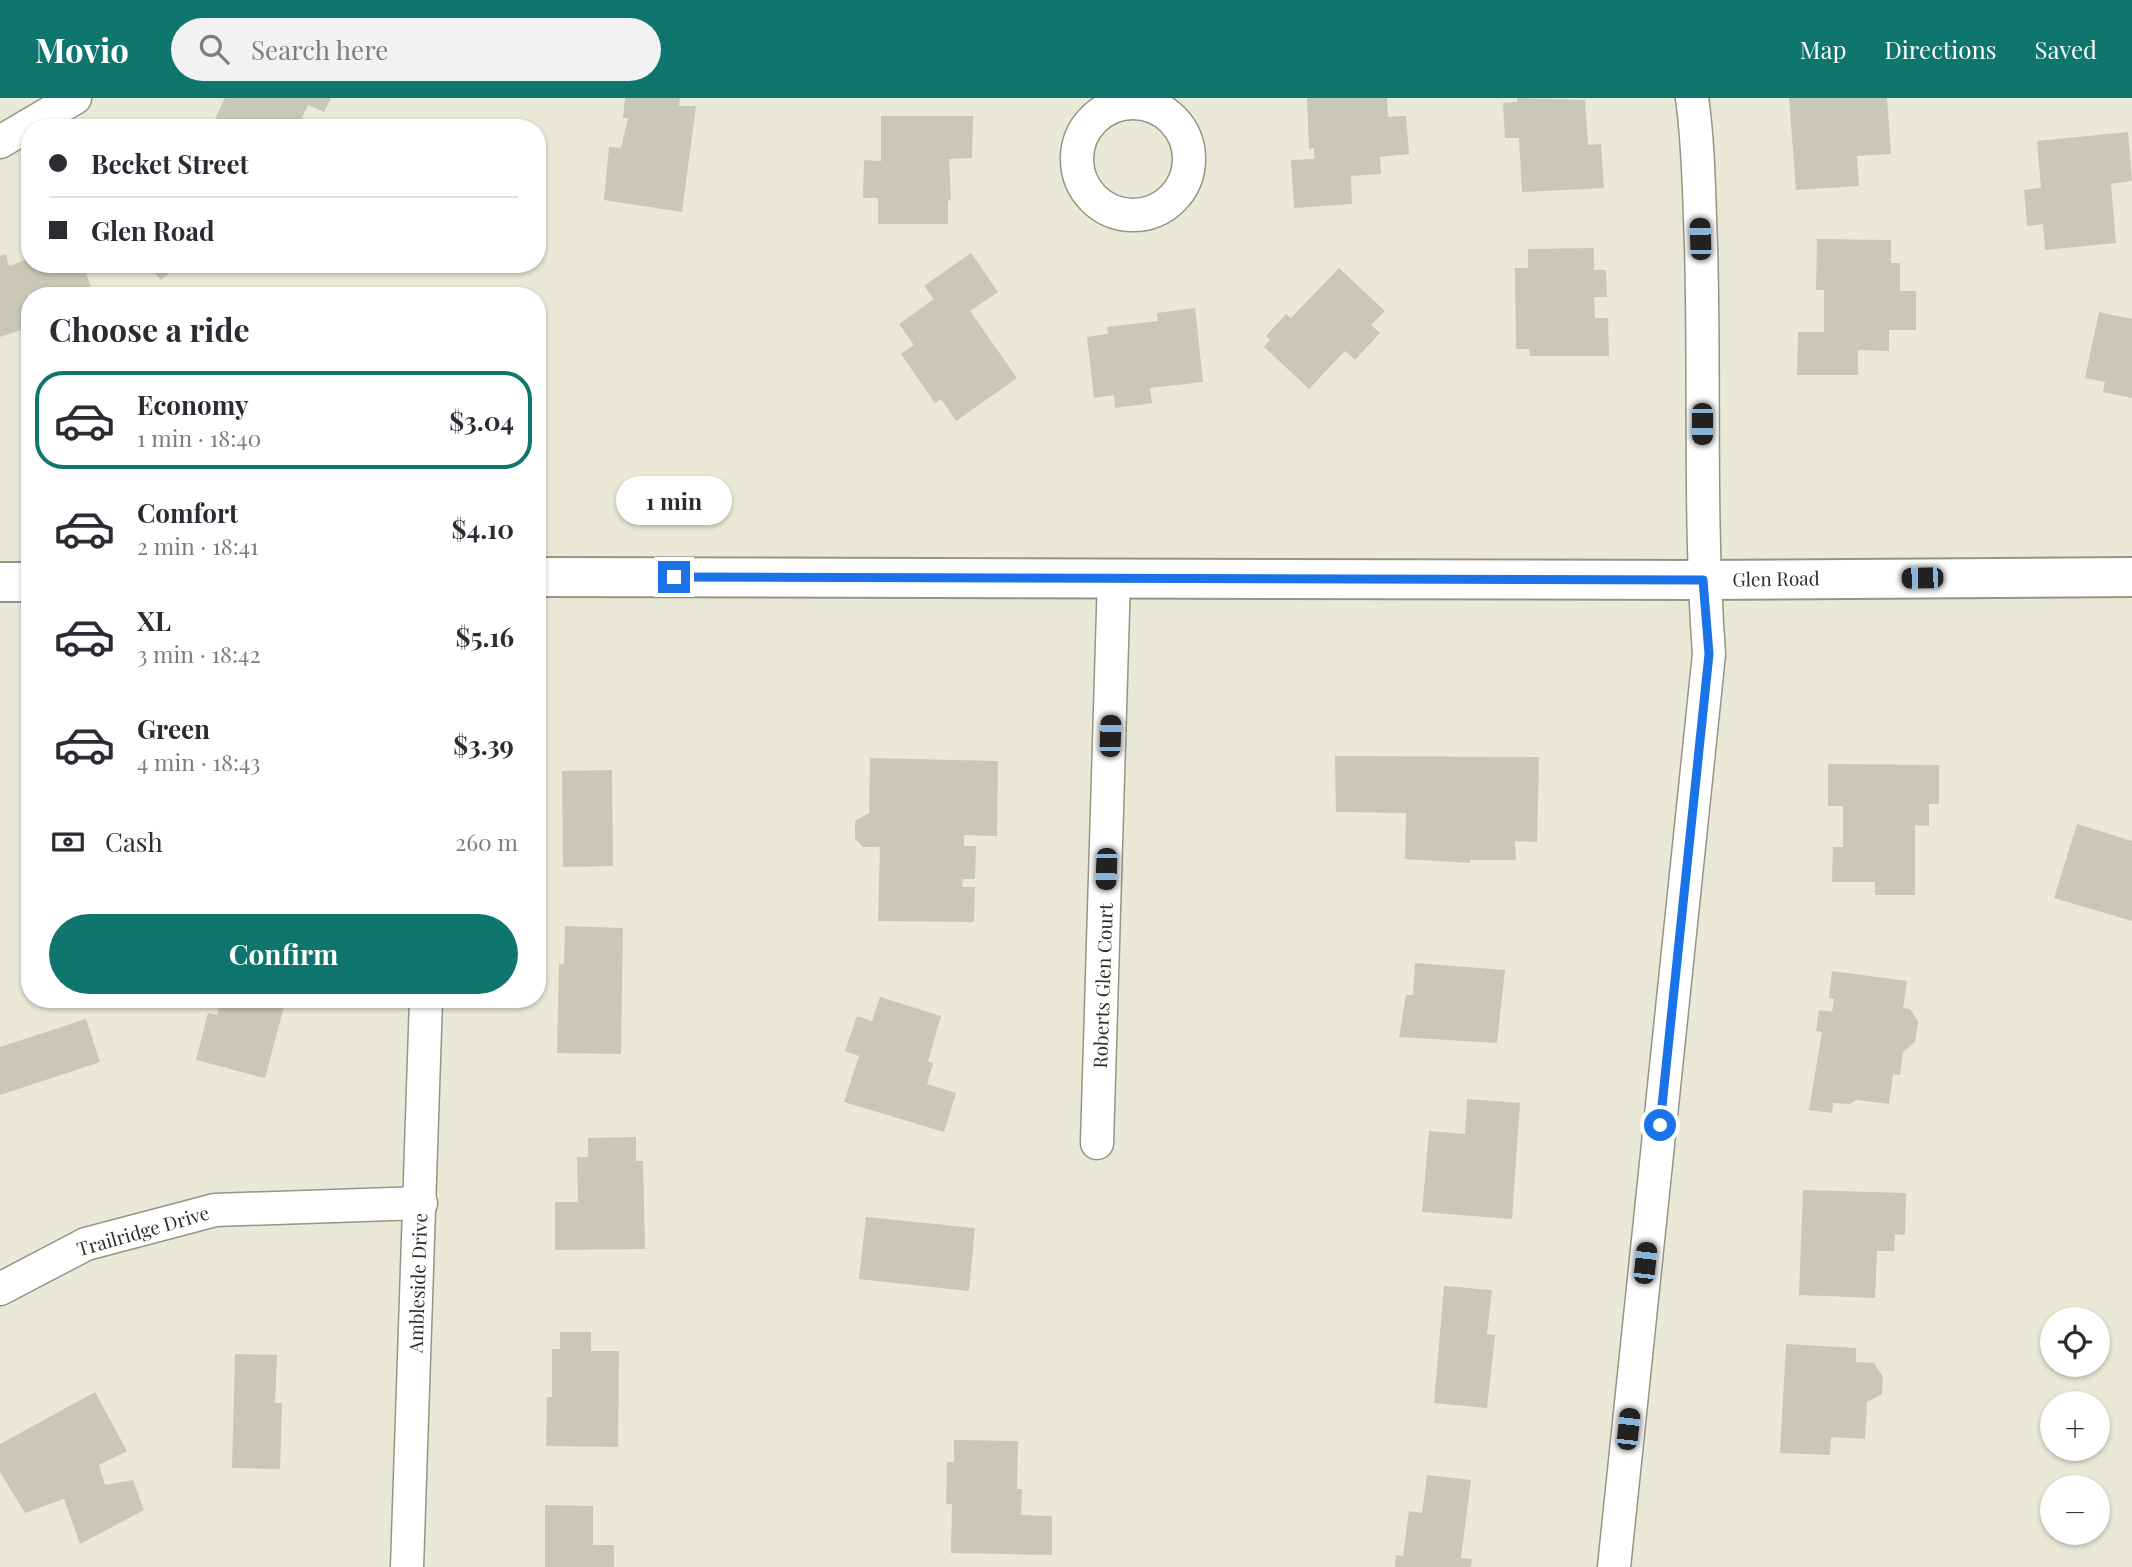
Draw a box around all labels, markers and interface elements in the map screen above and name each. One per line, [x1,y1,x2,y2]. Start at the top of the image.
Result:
search box [171,18,661,81]
text: Movio [35,27,129,71]
icon: search [195,30,233,68]
text: Search here [251,32,388,67]
text: Map [1800,33,1846,65]
text: Directions [1884,33,1997,65]
text: Saved [2035,33,2097,65]
text: Becket Street [91,146,249,181]
text: Glen Road [91,213,215,248]
car [1689,218,1712,260]
text: Choose a ride [49,307,250,350]
text: Economy [137,387,248,422]
icon: car [53,389,116,452]
text: $3.04 [449,403,514,438]
car [1692,403,1713,445]
text: 1 min · 18:40 [137,422,261,453]
callout: 1 min [616,476,732,524]
text: 1 min [646,485,702,516]
text: Comfort [137,495,238,530]
icon: car [53,497,116,560]
text: $4.10 [452,511,514,546]
text: 2 min · 18:41 [137,530,259,561]
route end [658,561,690,593]
street label: Glen Road [1732,564,1820,592]
car [1901,567,1944,589]
text: XL [137,603,171,638]
icon: car [53,605,116,668]
text: $5.16 [456,619,514,654]
text: 3 min · 18:42 [137,638,261,669]
text: Green [137,711,210,746]
icon: car [53,713,116,776]
car [1099,715,1122,757]
text: $3.39 [453,727,514,762]
text: 4 min · 18:43 [137,746,260,777]
icon: cash [49,823,87,861]
text: Cash [105,824,163,859]
text: 260 m [455,826,518,857]
car [1095,848,1118,890]
street label: Roberts Glen Court [1086,903,1118,1069]
button: Confirm [49,914,518,994]
route start [1644,1109,1676,1141]
street label: Trailridge Drive [74,1199,212,1261]
street label: Ambleside Drive [402,1212,432,1354]
car [1633,1241,1658,1285]
map controls [2040,1307,2110,1545]
button: locate [2040,1307,2110,1377]
button: + [2040,1391,2110,1461]
car [1616,1407,1641,1451]
button: − [2040,1475,2110,1545]

